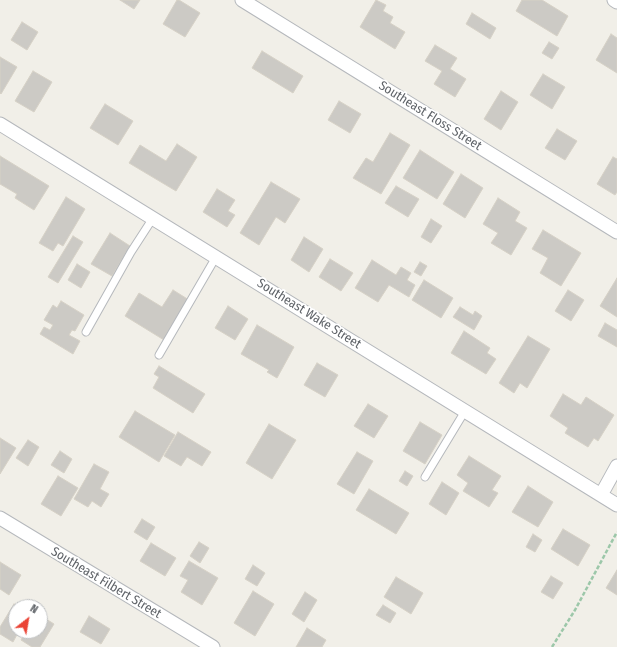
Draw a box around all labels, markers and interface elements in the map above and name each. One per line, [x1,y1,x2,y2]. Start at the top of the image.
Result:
street label: Southeast Floss Street [376,78,484,154]
street label: Southeast Wake Street [254,276,364,352]
street label: Southeast Filbert Street [48,544,164,622]
north arrow [8,599,48,639]
text: N [28,602,40,616]

